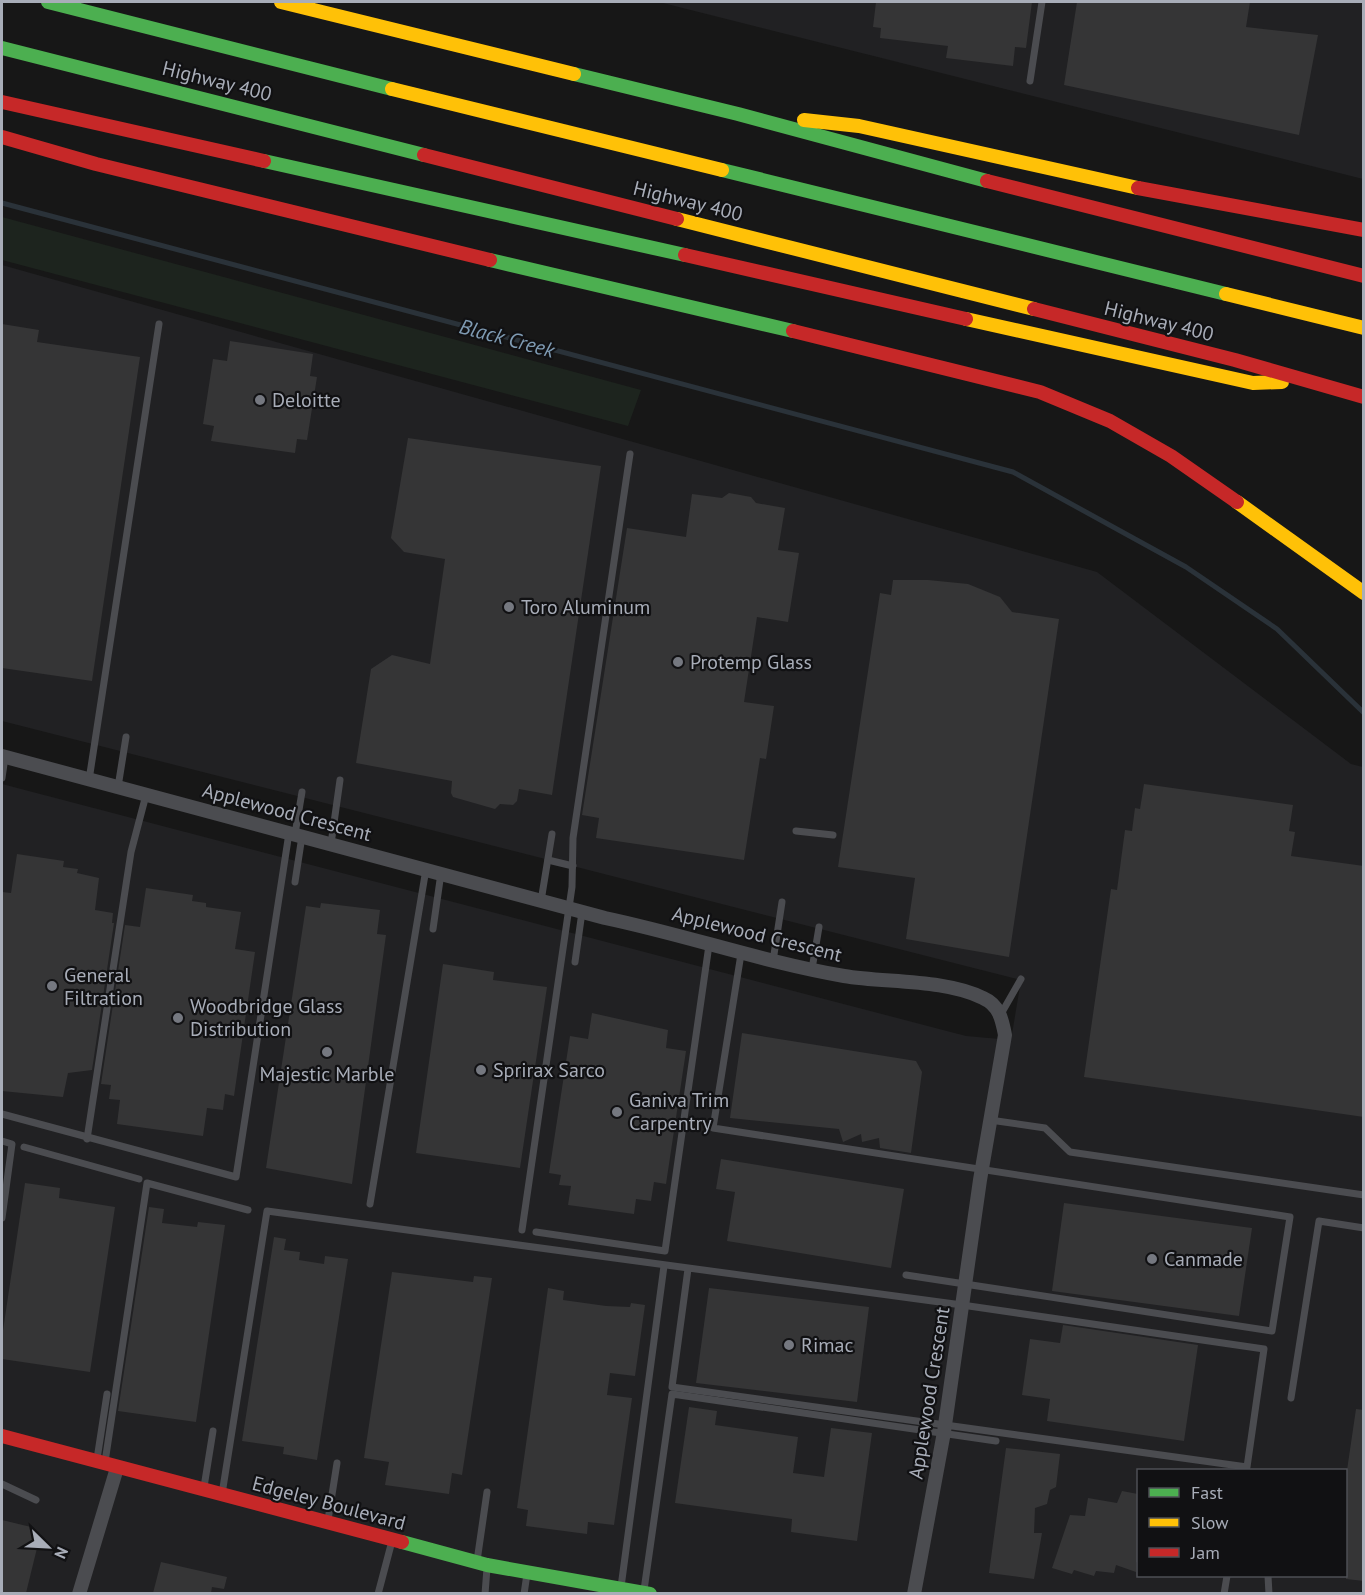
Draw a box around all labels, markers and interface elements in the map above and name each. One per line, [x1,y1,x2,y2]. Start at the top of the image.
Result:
street label: Highway 400 [160,55,274,107]
street label: Highway 400 [631,175,745,227]
street label: Highway 400 [1102,295,1216,347]
water label: Black Creek [456,312,559,364]
place label: Deloitte [272,387,341,413]
marker: Deloitte [253,393,267,407]
place label: Toro Aluminum [521,594,650,620]
marker: Toro Aluminum [502,600,516,614]
place label: Protemp Glass [690,649,812,675]
marker: Protemp Glass [671,655,685,669]
street label: Applewood Crescent [200,777,375,847]
street label: Applewood Crescent [669,900,845,968]
place label: General Filtration [64,962,143,1011]
marker: General Filtration [45,979,59,993]
place label: Woodbridge Glass Distribution [190,993,343,1042]
marker: Woodbridge Glass Distribution [171,1011,185,1025]
marker: Majestic Marble [320,1045,334,1059]
place label: Sprirax Sarco [493,1057,605,1083]
place label: Majestic Marble [259,1061,395,1087]
marker: Sprirax Sarco [474,1063,488,1077]
place label: Ganiva Trim Carpentry [629,1087,729,1136]
marker: Ganiva Trim Carpentry [610,1105,624,1119]
place label: Canmade [1164,1246,1243,1272]
marker: Canmade [1145,1252,1159,1266]
street label: Applewood Crescent [903,1305,955,1481]
place label: Rimac [801,1332,853,1358]
marker: Rimac [782,1338,796,1352]
legend [1137,1469,1347,1577]
street label: Edgeley Boulevard [249,1470,409,1536]
text: Fast [1191,1481,1223,1504]
text: Slow [1191,1511,1229,1534]
north arrow [18,1517,78,1577]
text: Jam [1190,1541,1220,1564]
text: N [50,1544,73,1562]

